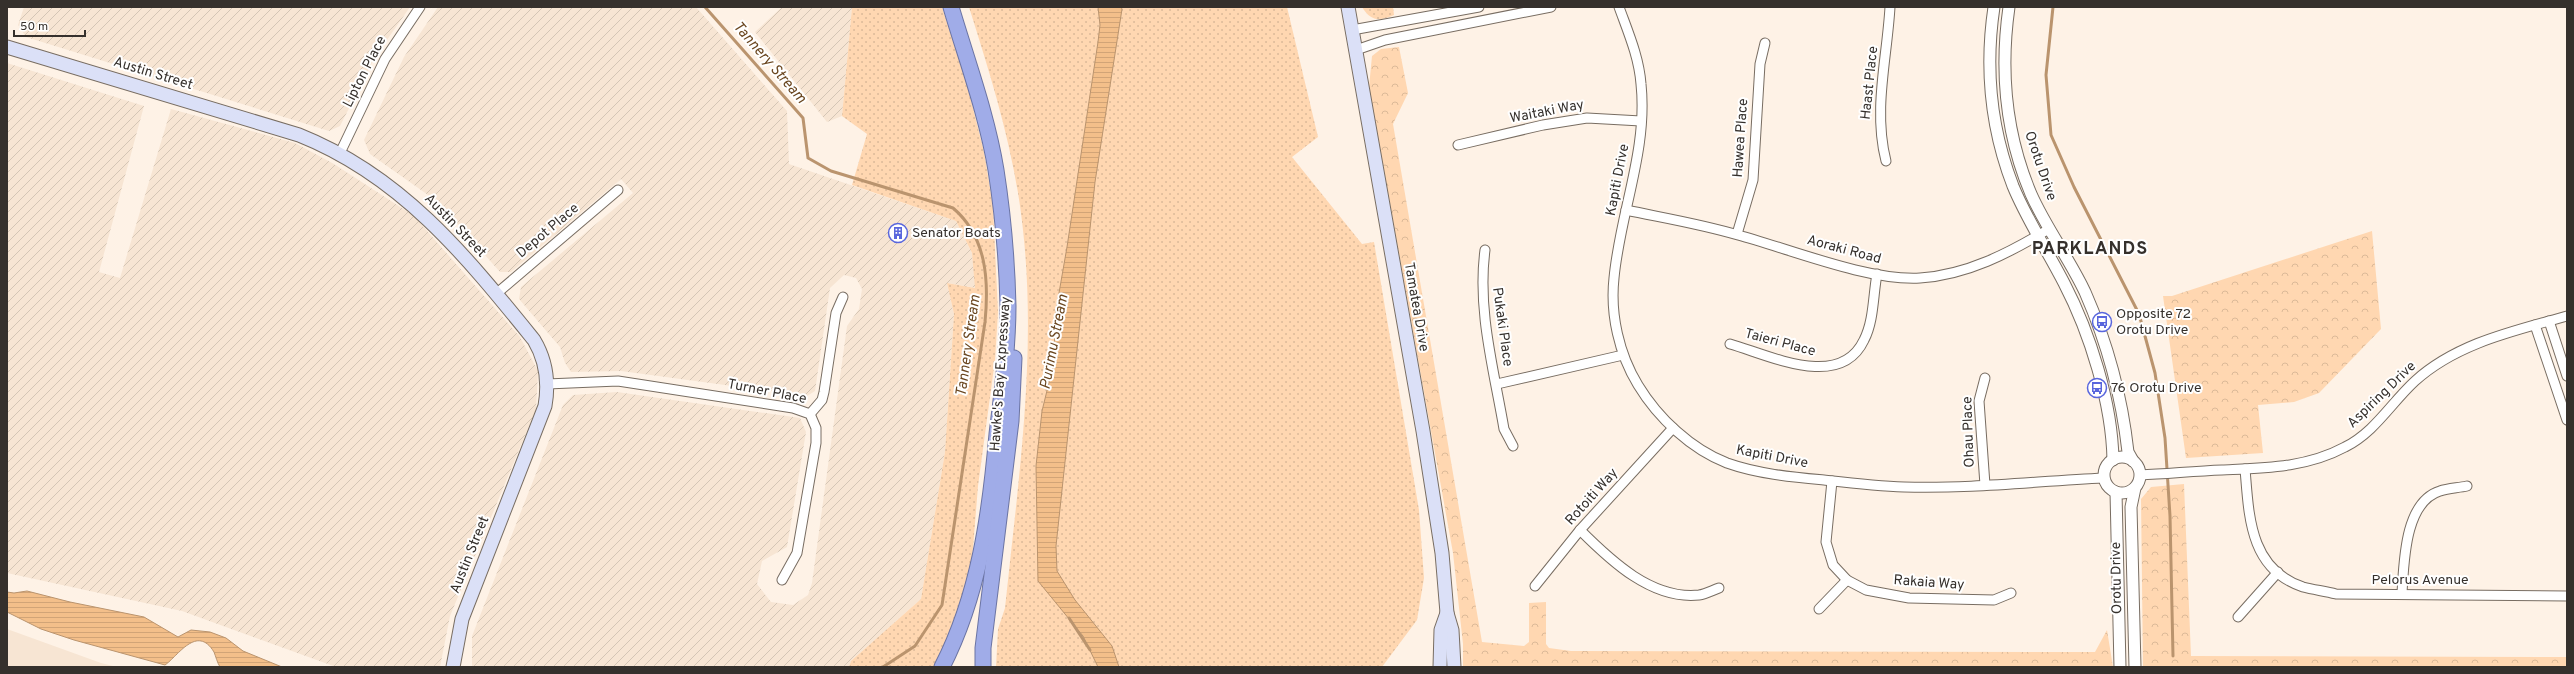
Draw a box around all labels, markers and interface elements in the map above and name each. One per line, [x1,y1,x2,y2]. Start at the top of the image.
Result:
scale bar [14,12,85,38]
water label: Tannery Stream [728,18,810,109]
text: 50 m [20,19,48,35]
street label: Lipton Place [340,33,390,111]
street label: Haast Place [1858,45,1882,121]
street label: Austin Street [111,54,195,94]
street label: Waitaki Way [1509,97,1585,127]
street label: Hawea Place [1730,98,1752,178]
street label: Orotu Drive [2020,129,2060,203]
street label: Kapiti Drive [1603,143,1633,217]
street label: Austin Street [420,191,490,261]
street label: Depot Place [513,200,583,262]
building icon: Senator Boats [887,222,909,244]
place label: Senator Boats [912,225,1001,242]
street label: Aoraki Road [1805,232,1883,268]
district label: PARKLANDS [2032,238,2148,261]
street label: Tamatea Drive [1400,261,1432,353]
street label: Pukaki Place [1488,286,1516,368]
water label: Purimu Stream [1036,292,1074,391]
water label: Tannery Stream [952,293,986,398]
street label: Hawke's Bay Expressway [987,296,1015,452]
place label: Opposite 72 Orotu Drive [2116,306,2191,339]
bus stop icon: Opposite 72 Orotu Drive [2091,311,2113,333]
street label: Taieri Place [1743,325,1817,361]
street label: Aspiring Drive [2344,358,2420,432]
street label: Turner Place [726,376,808,408]
bus stop icon: 76 Orotu Drive [2086,377,2108,399]
place label: 76 Orotu Drive [2111,380,2202,397]
street label: Ohau Place [1959,396,1979,468]
street label: Kapiti Drive [1735,442,1809,472]
street label: Rotoiti Way [1562,465,1622,529]
street label: Austin Street [447,514,493,596]
street label: Orotu Drive [2108,542,2126,614]
street label: Rakaia Way [1893,572,1965,594]
street label: Pelorus Avenue [2371,572,2469,589]

